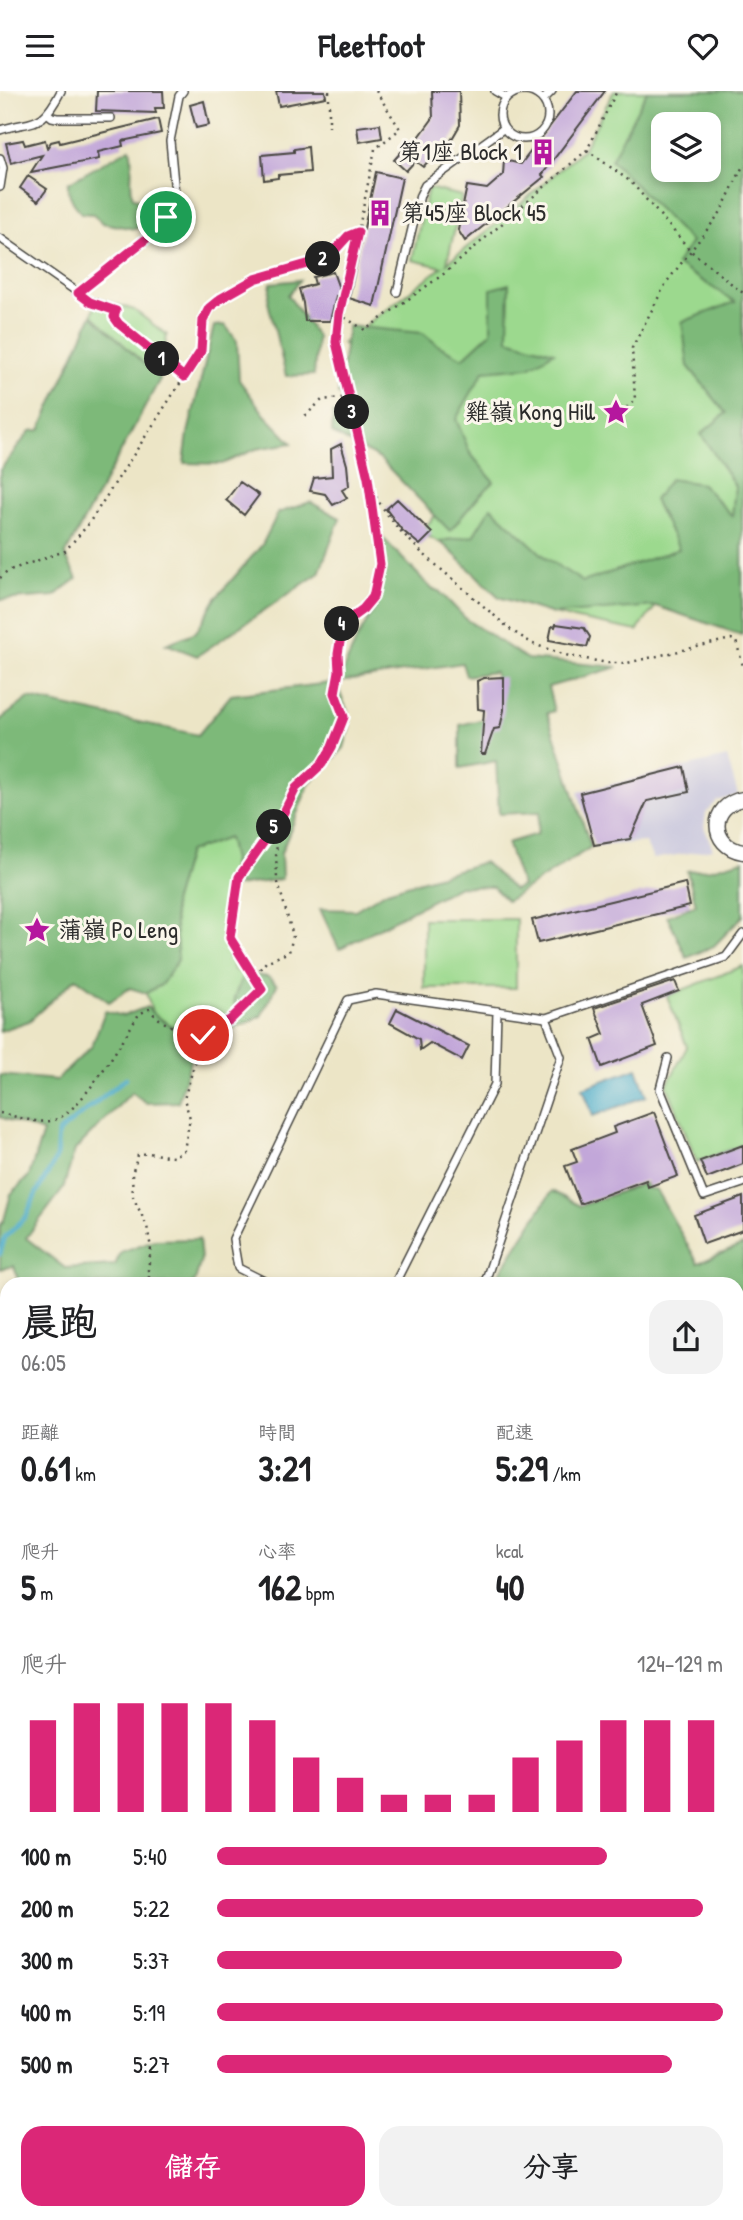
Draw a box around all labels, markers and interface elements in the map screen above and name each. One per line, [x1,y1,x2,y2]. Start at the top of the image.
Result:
text: Fleetfoot [319,24,424,67]
icon: menu [21,27,59,65]
icon: heart [684,27,722,65]
map controls [651,112,721,182]
button: layers [651,112,721,182]
place label: 第1座 Block 1 [398,135,522,167]
building icon: 第1座 Block 1 [528,137,558,167]
pin [136,187,196,247]
place label: 第45座 Block 45 [401,196,546,228]
icon: arrive [147,198,185,236]
building icon: 第45座 Block 45 [365,198,395,228]
pin: 2 [306,241,340,277]
text: 2 [318,245,327,271]
pin: 1 [144,341,180,377]
text: 1 [158,345,165,371]
pin: 3 [334,395,370,429]
place label: 雞嶺 Kong Hill [465,395,596,427]
place icon: 雞嶺 Kong Hill [601,397,631,427]
text: 3 [347,398,356,424]
pin: 4 [324,607,360,641]
text: 4 [338,610,345,636]
pin: 5 [256,809,292,845]
text: 5 [269,813,278,839]
place label: 蒲嶺 Po Leng [58,913,178,945]
place icon: 蒲嶺 Po Leng [22,915,52,945]
pin [173,1005,233,1065]
icon: check [184,1016,222,1054]
text: 晨跑 [21,1295,97,1347]
button: share [649,1300,723,1374]
text: 06:05 [21,1347,66,1378]
text: 距離 [21,1419,59,1445]
text: 時間 [258,1419,296,1445]
text: 配速 [496,1419,534,1445]
text: 0.61 [21,1445,71,1492]
text: 3:21 [258,1445,311,1492]
text: 5:29 [496,1445,548,1492]
text: km [71,1461,96,1487]
text: /km [548,1461,581,1487]
text: 爬升 [21,1538,59,1564]
text: 心率 [258,1538,296,1564]
text: kcal [496,1538,523,1564]
text: 5 [21,1564,36,1611]
text: 162 [258,1564,301,1611]
text: 40 [496,1564,524,1611]
text: m [36,1580,53,1606]
text: bpm [301,1580,335,1606]
text: 爬升 [21,1648,67,1679]
text: 124–129 m [637,1648,723,1679]
text: 100 m [21,1841,71,1872]
text: 5:40 [133,1841,167,1872]
text: 200 m [21,1893,73,1924]
text: 5:22 [133,1893,170,1924]
text: 300 m [21,1945,73,1976]
text: 5:37 [133,1945,170,1976]
text: 400 m [21,1997,71,2028]
text: 5:19 [133,1997,165,2028]
text: 500 m [21,2049,72,2080]
text: 5:27 [133,2049,170,2080]
button: 儲存 [21,2126,365,2206]
button: 分享 [379,2126,723,2206]

